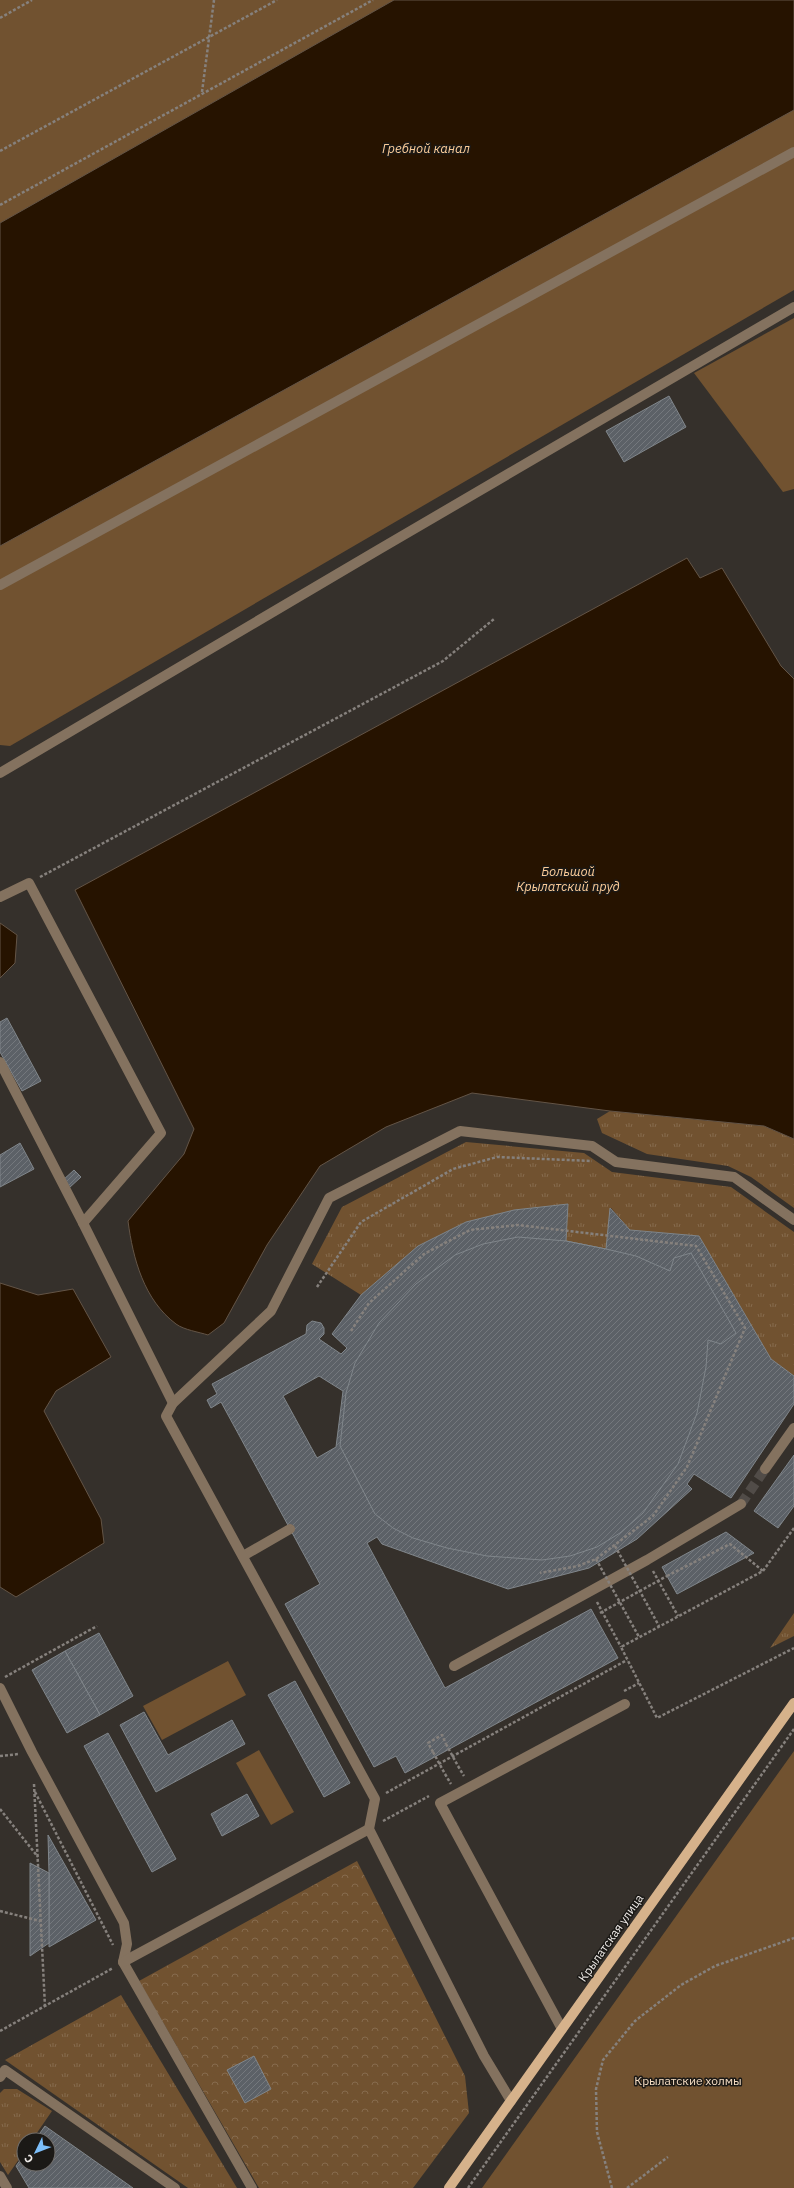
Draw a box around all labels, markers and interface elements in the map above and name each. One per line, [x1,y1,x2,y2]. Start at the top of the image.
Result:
water label: Гребной канал [382,140,470,157]
water label: Большой Крылатский пруд [516,863,620,895]
street label: Крылатская улица [575,1891,647,1984]
park label: Крылатские холмы [634,2073,742,2088]
north arrow [16,2132,56,2172]
text: С [21,2151,36,2166]

